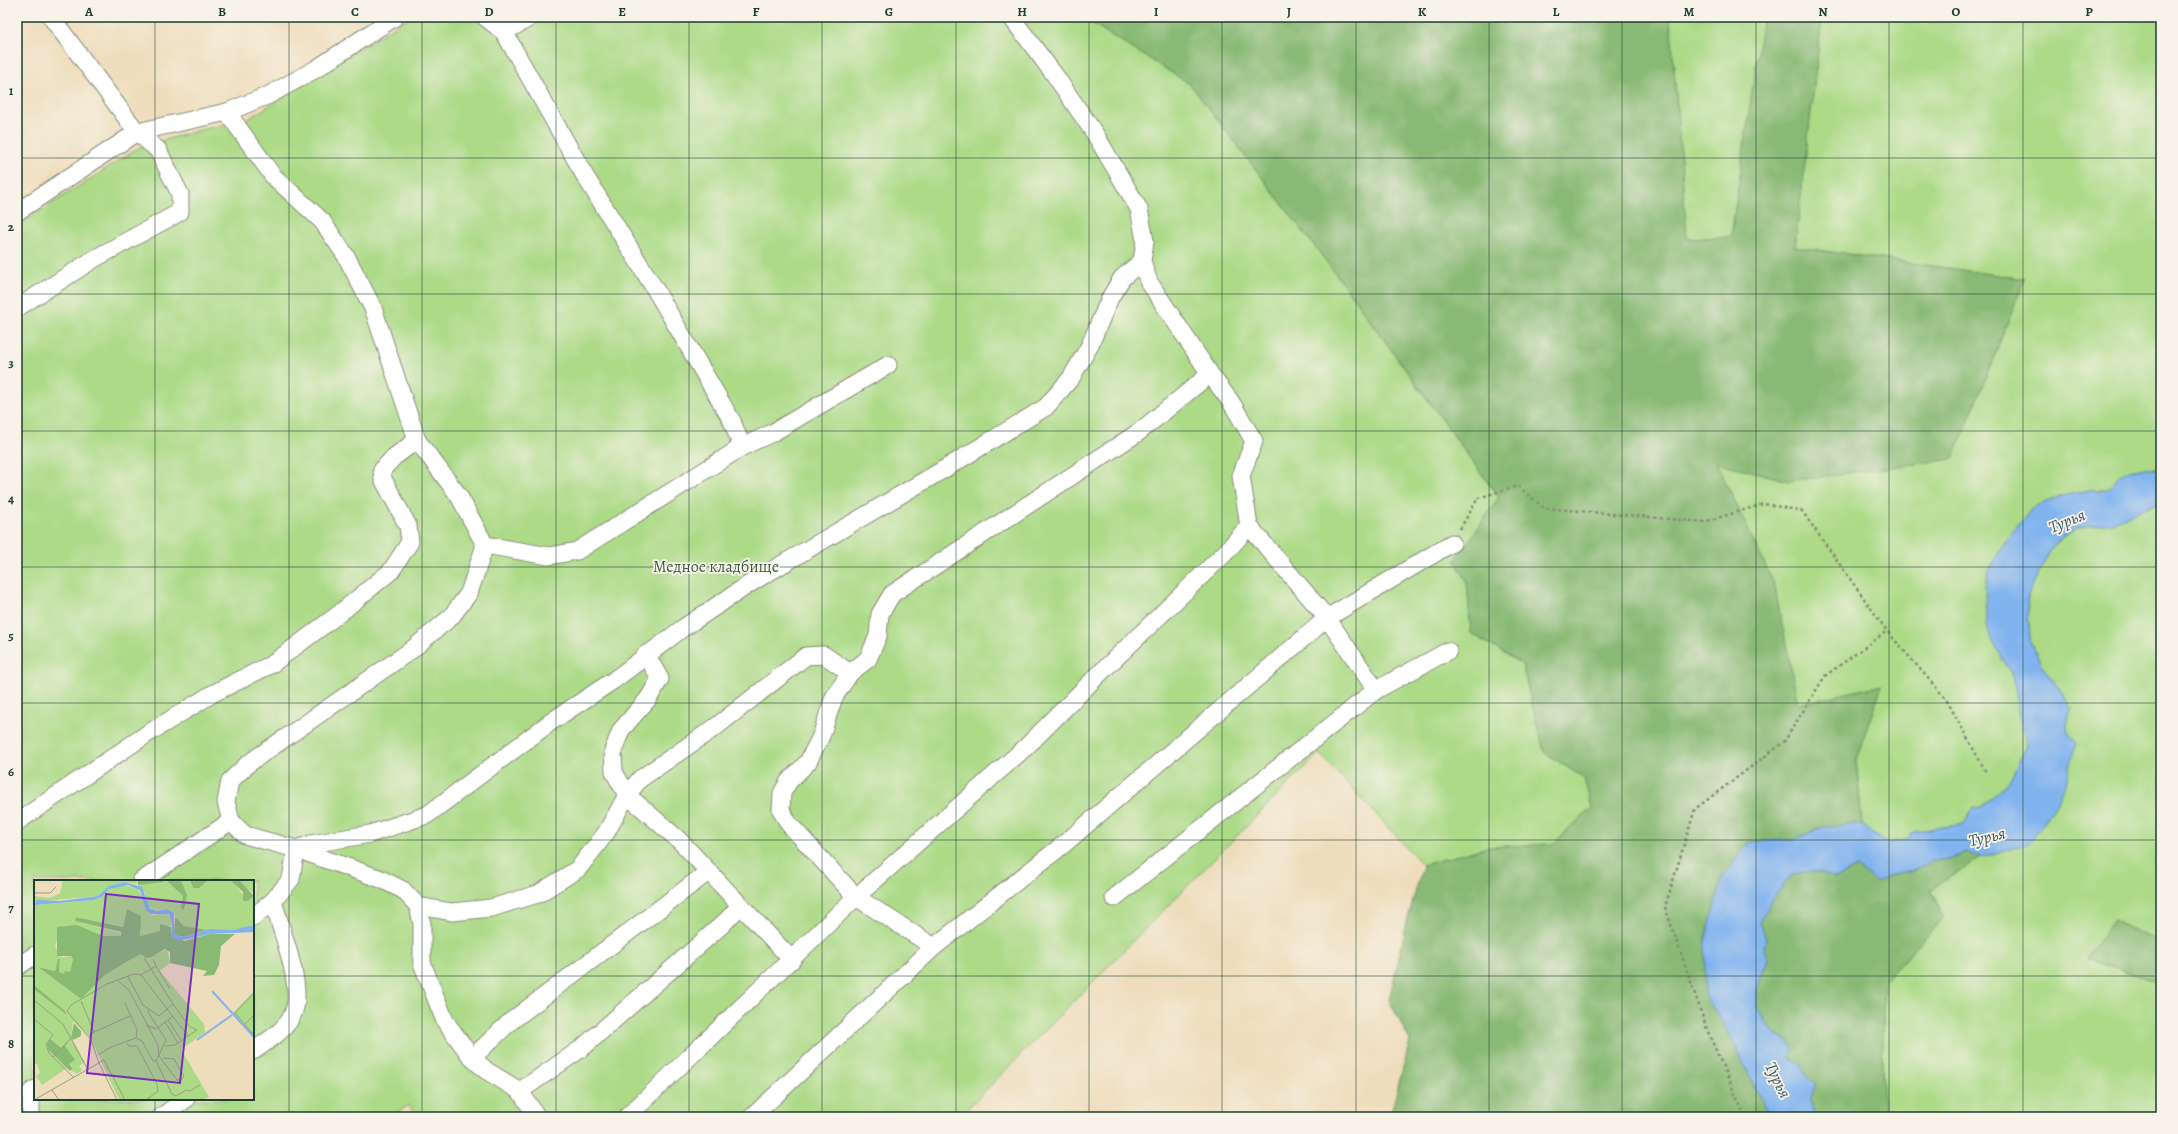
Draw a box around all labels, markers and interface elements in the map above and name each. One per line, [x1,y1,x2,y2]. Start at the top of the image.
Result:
text: A [84,3,94,20]
text: B [218,3,226,20]
text: C [351,3,359,20]
text: D [484,3,494,20]
text: E [618,3,626,20]
text: F [753,3,760,20]
text: G [885,3,893,20]
text: H [1017,3,1027,20]
text: I [1154,3,1159,20]
text: J [1287,3,1291,20]
text: K [1418,3,1427,20]
text: L [1553,3,1560,20]
text: M [1684,3,1695,20]
text: N [1818,3,1828,20]
text: O [1952,3,1961,20]
text: P [2085,3,2093,20]
text: 1 [9,82,14,99]
text: 2 [8,218,15,235]
text: 3 [8,354,14,371]
text: 4 [8,490,14,507]
water label: Турья [2045,503,2089,539]
park label: Медное кладбище [653,556,779,578]
text: 5 [8,627,14,644]
text: 6 [8,763,14,780]
water label: Турья [1966,821,2008,852]
inset map [34,880,254,1100]
text: 7 [8,899,14,916]
text: 8 [8,1035,14,1052]
water label: Турья [1759,1058,1797,1102]

